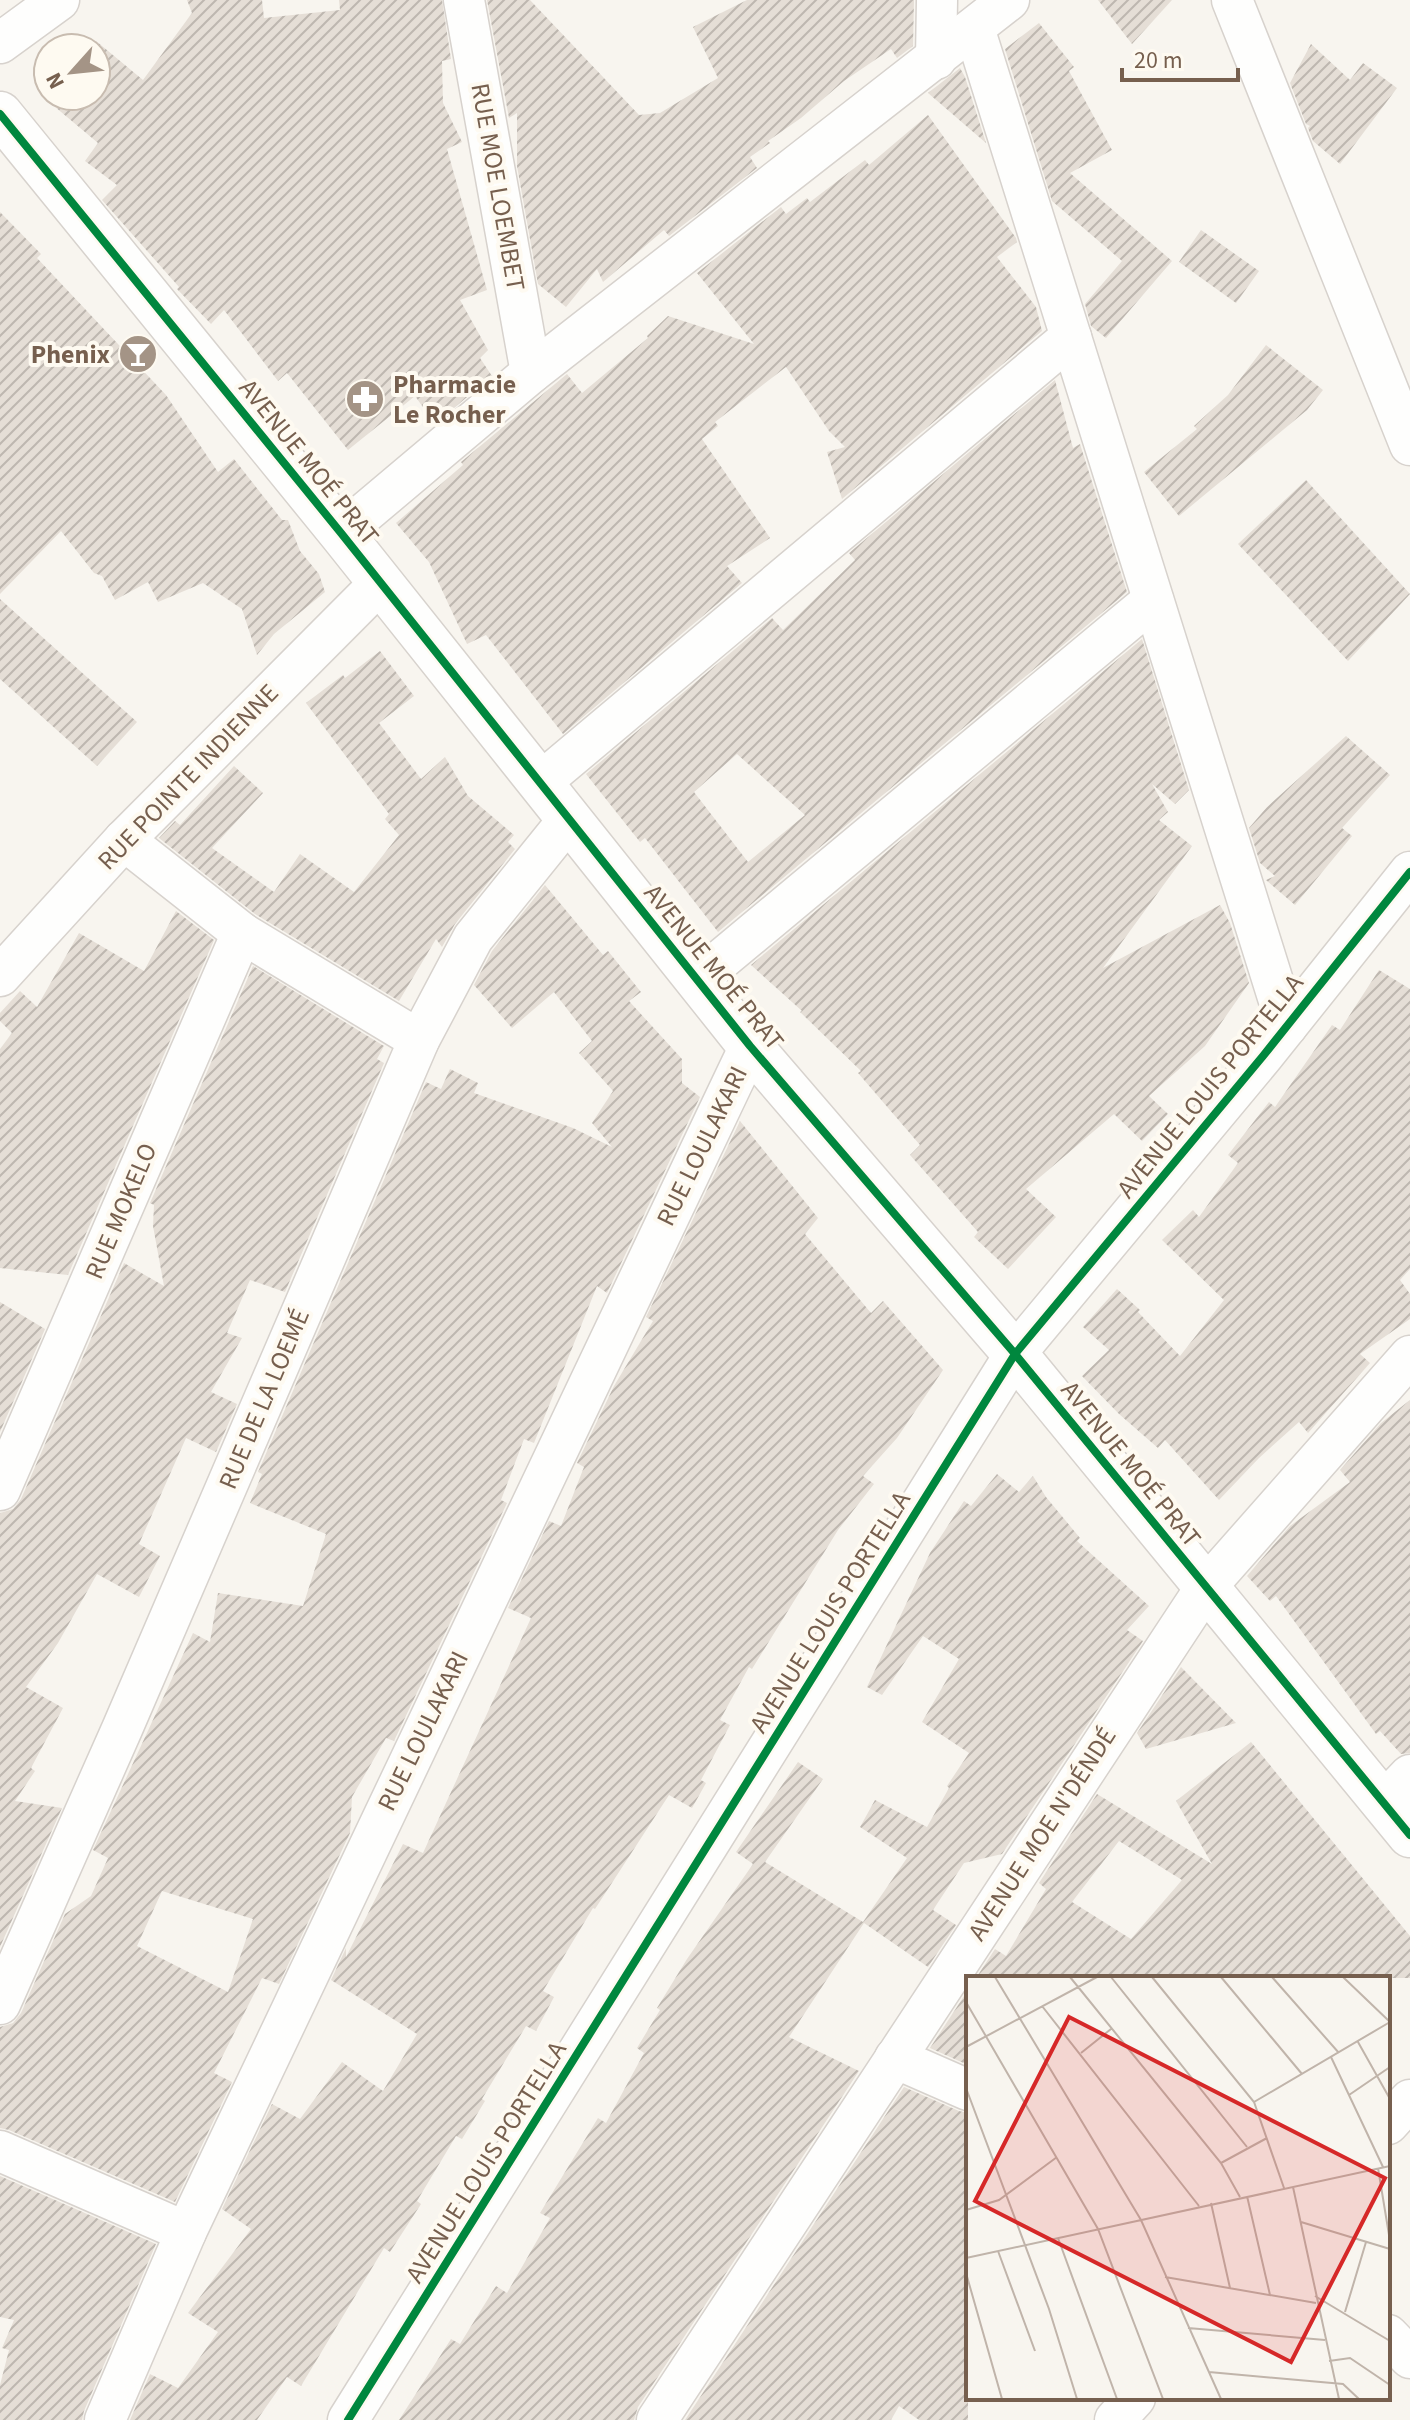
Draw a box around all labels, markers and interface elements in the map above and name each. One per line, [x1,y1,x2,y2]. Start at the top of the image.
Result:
north arrow [32,32,112,112]
scale bar [1122,32,1238,82]
text: 20 m [1134,43,1183,78]
text: N [37,67,73,94]
street label: RUE MOE LOEMBET [462,80,534,294]
bar icon: Phenix [117,333,159,375]
place label: Phenix [31,336,110,373]
place label: Pharmacie Le Rocher [393,366,516,433]
street label: AVENUE MOÉ PRAT [230,371,388,553]
pharmacy icon: Pharmacie Le Rocher [344,378,386,420]
street label: RUE POINTE INDIENNE [89,675,287,879]
street label: AVENUE MOÉ PRAT [635,876,793,1058]
street label: AVENUE LOUIS PORTELLA [1108,965,1313,1206]
street label: RUE LOULAKARI [647,1060,757,1232]
street label: RUE MOKELO [76,1137,166,1285]
street label: RUE DE LA LOEMÉ [209,1303,319,1495]
street label: AVENUE MOÉ PRAT [1052,1373,1210,1555]
street label: AVENUE LOUIS PORTELLA [740,1483,920,1740]
street label: RUE LOULAKARI [368,1645,478,1817]
street label: AVENUE MOE N'DÉNDÉ [959,1720,1125,1948]
inset map [966,1976,1390,2400]
street label: AVENUE LOUIS PORTELLA [396,2033,576,2290]

